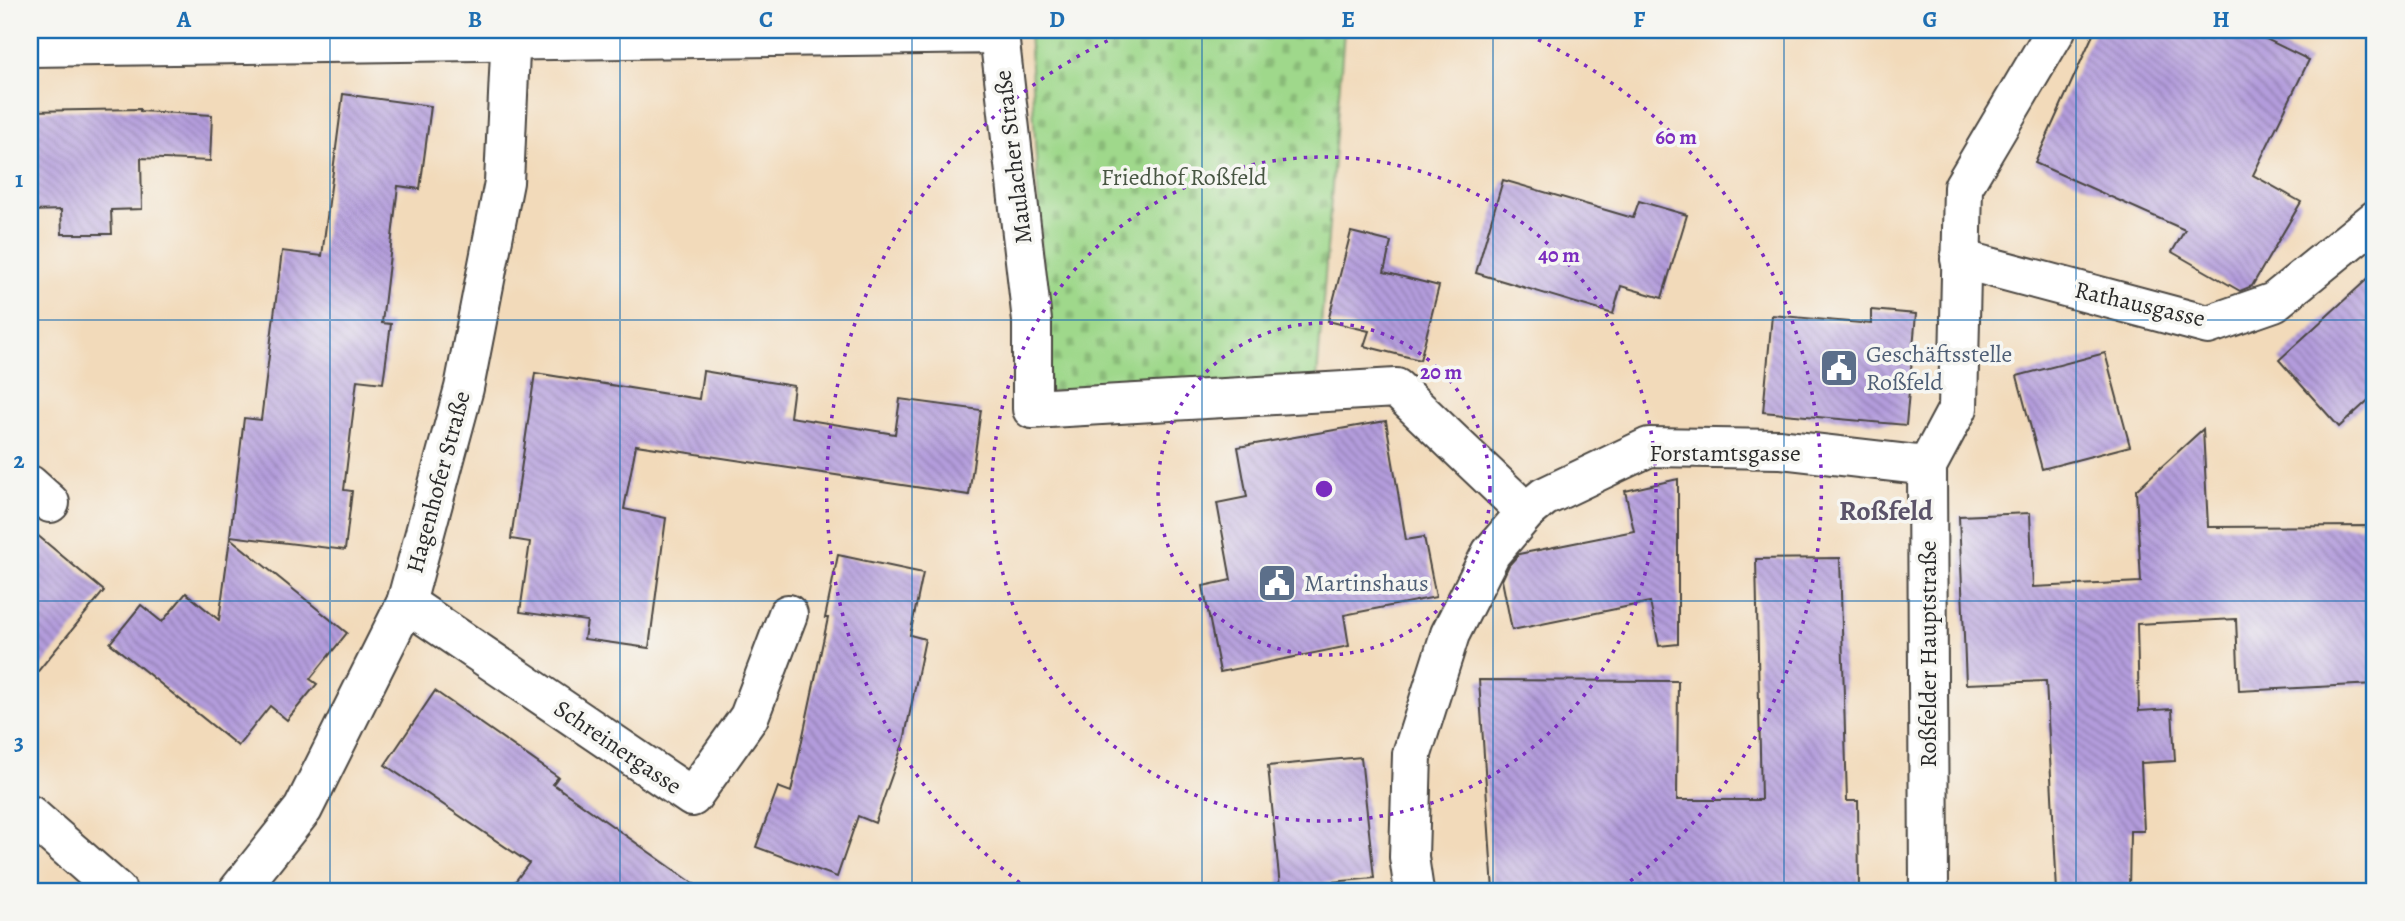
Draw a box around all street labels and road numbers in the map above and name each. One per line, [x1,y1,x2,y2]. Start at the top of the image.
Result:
street label: Maulacher Straße [986,68,1040,246]
street label: Rathausgasse [2072,273,2208,335]
street label: Hagenhofer Straße [398,387,478,577]
street label: Forstamtsgasse [1649,437,1801,469]
street label: Roßfelder Hauptstraße [1912,541,1944,767]
street label: Schreinergasse [548,692,688,802]

